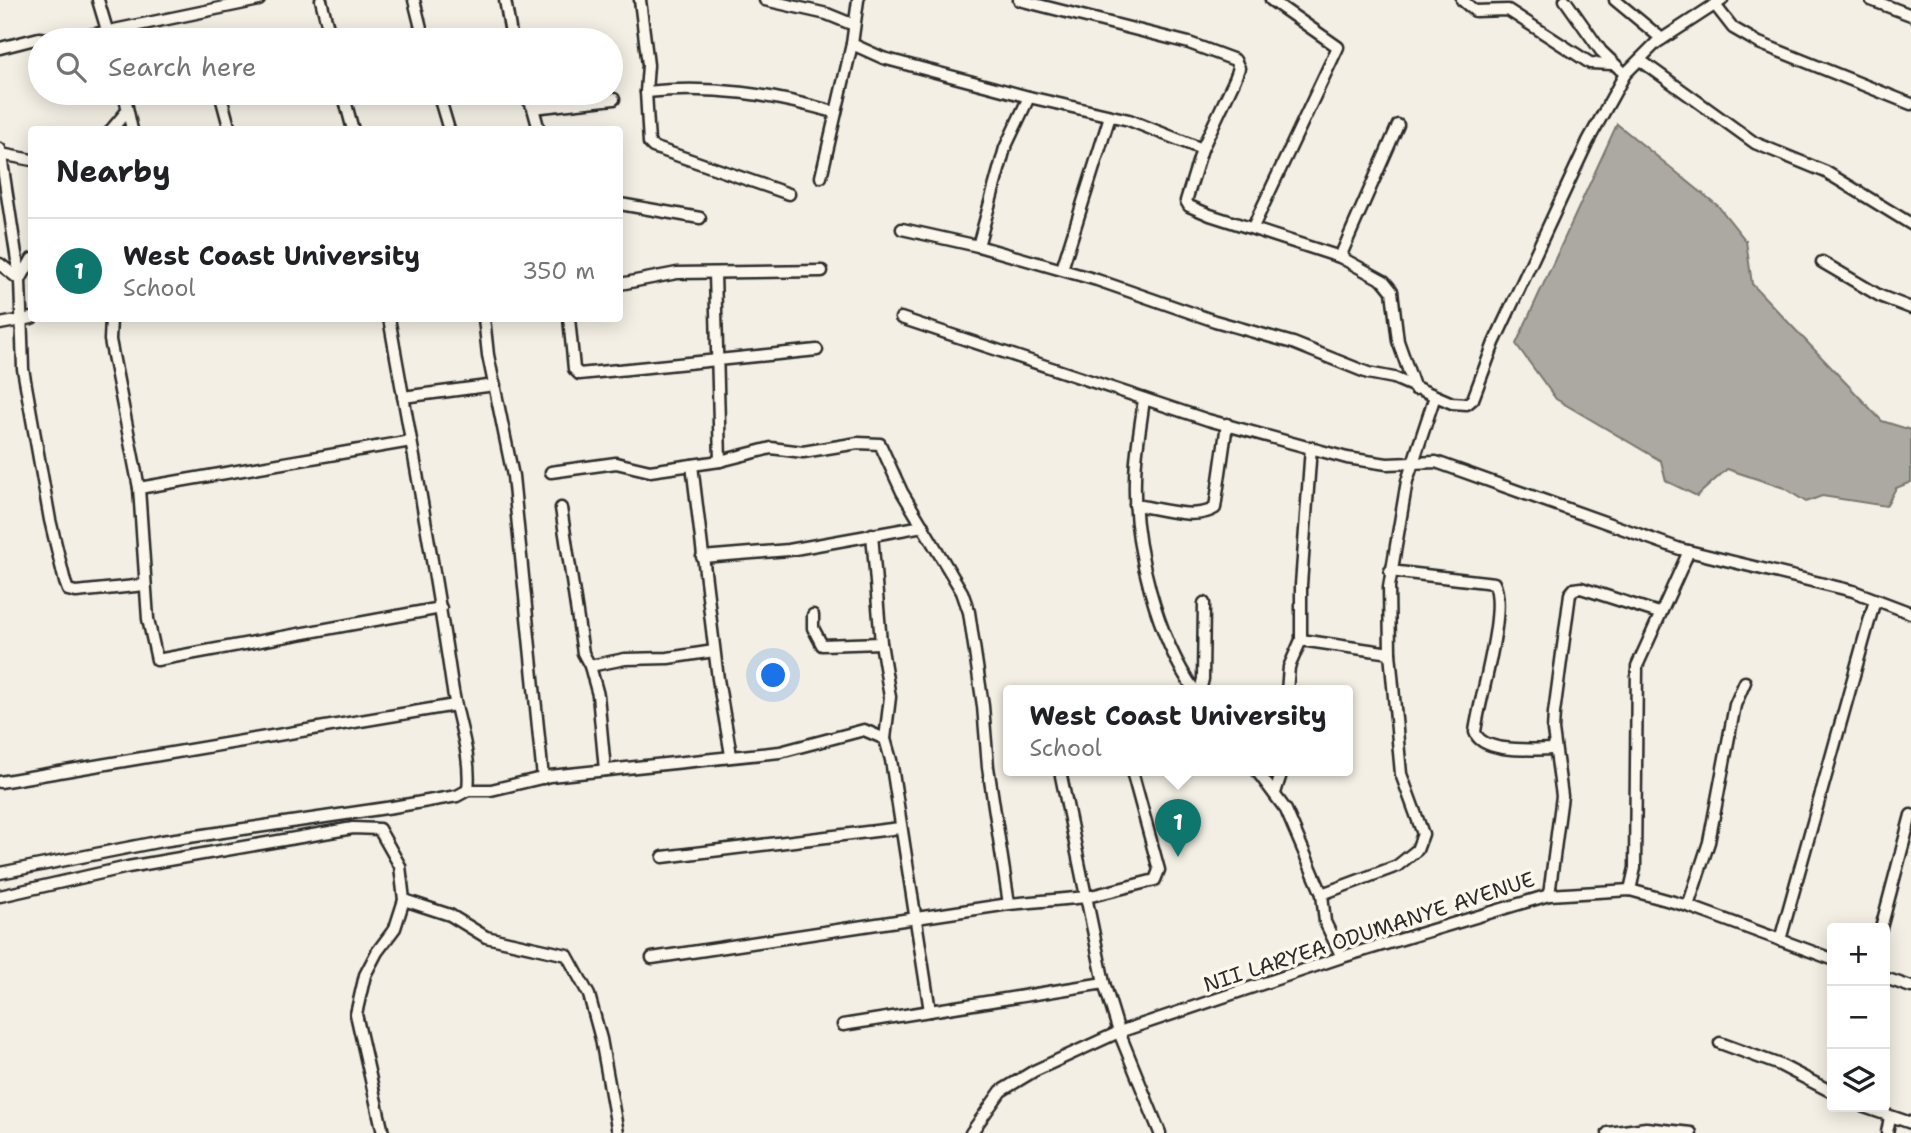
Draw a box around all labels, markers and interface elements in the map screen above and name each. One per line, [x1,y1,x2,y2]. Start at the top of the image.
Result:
search box [28,28,623,105]
icon: search [52,48,90,86]
text: Search here [108,49,257,84]
text: Nearby [56,151,171,192]
text: West Coast University [123,238,420,273]
text: 1 [74,256,84,286]
text: 350 m [522,256,595,286]
text: School [123,273,195,303]
your location [756,658,790,692]
popup [1003,685,1353,776]
text: West Coast University [1029,698,1327,733]
text: School [1029,733,1102,763]
pin: 1 [1155,799,1201,857]
street label: NII LARYEA ODUMANYE AVENUE [1200,865,1538,999]
map controls [1827,923,1890,1112]
button: + [1827,923,1890,986]
button: − [1827,986,1890,1049]
button: layers [1827,1049,1890,1112]

